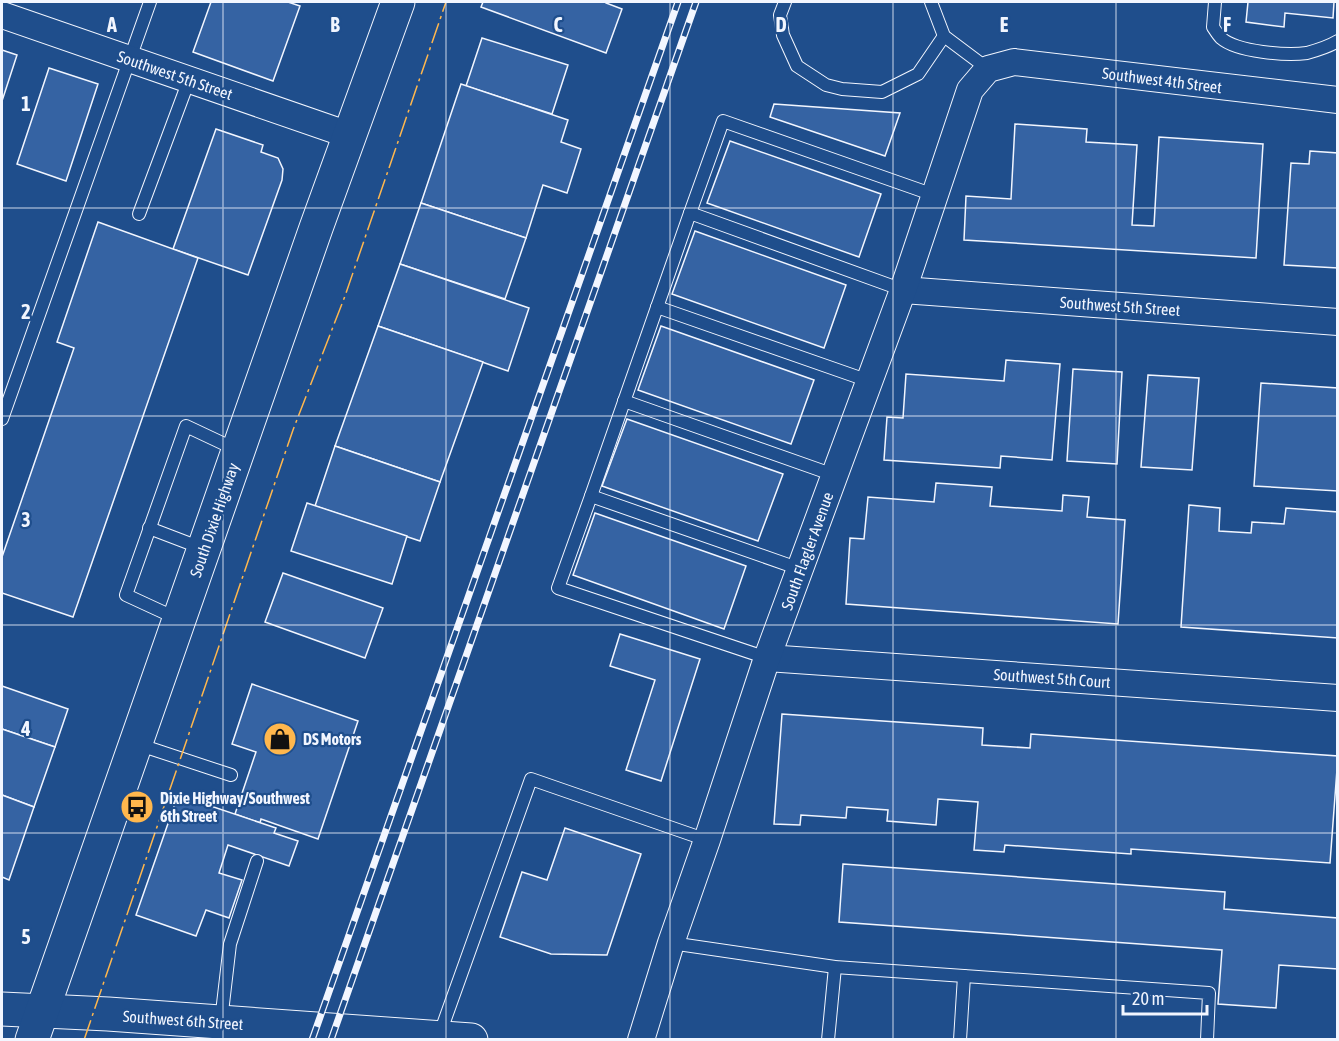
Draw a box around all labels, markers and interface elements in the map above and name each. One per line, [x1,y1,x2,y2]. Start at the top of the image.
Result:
text: A [106,13,117,36]
text: B [330,13,340,36]
text: C [554,13,563,36]
text: D [775,13,787,36]
text: E [1000,13,1009,36]
text: F [1223,13,1231,36]
street label: Southwest 5th Street [115,47,235,103]
street label: Southwest 4th Street [1101,64,1223,96]
text: 1 [21,92,31,115]
street label: Southwest 5th Street [1059,293,1181,319]
text: 2 [21,300,31,323]
street label: South Dixie Highway [186,460,243,580]
street label: South Flagler Avenue [777,490,838,613]
text: 3 [21,508,31,531]
street label: Southwest 5th Court [993,665,1111,691]
text: 4 [20,717,31,740]
shop icon: DS Motors [262,721,298,757]
place label: DS Motors [303,730,362,748]
bus stop icon: Dixie Highway/Southwest 6th Street [119,789,155,825]
place label: Dixie Highway/Southwest 6th Street [160,789,310,825]
text: 5 [21,925,31,948]
scale bar [1123,978,1207,1016]
text: 20 m [1132,988,1164,1009]
street label: Southwest 6th Street [122,1007,244,1033]

